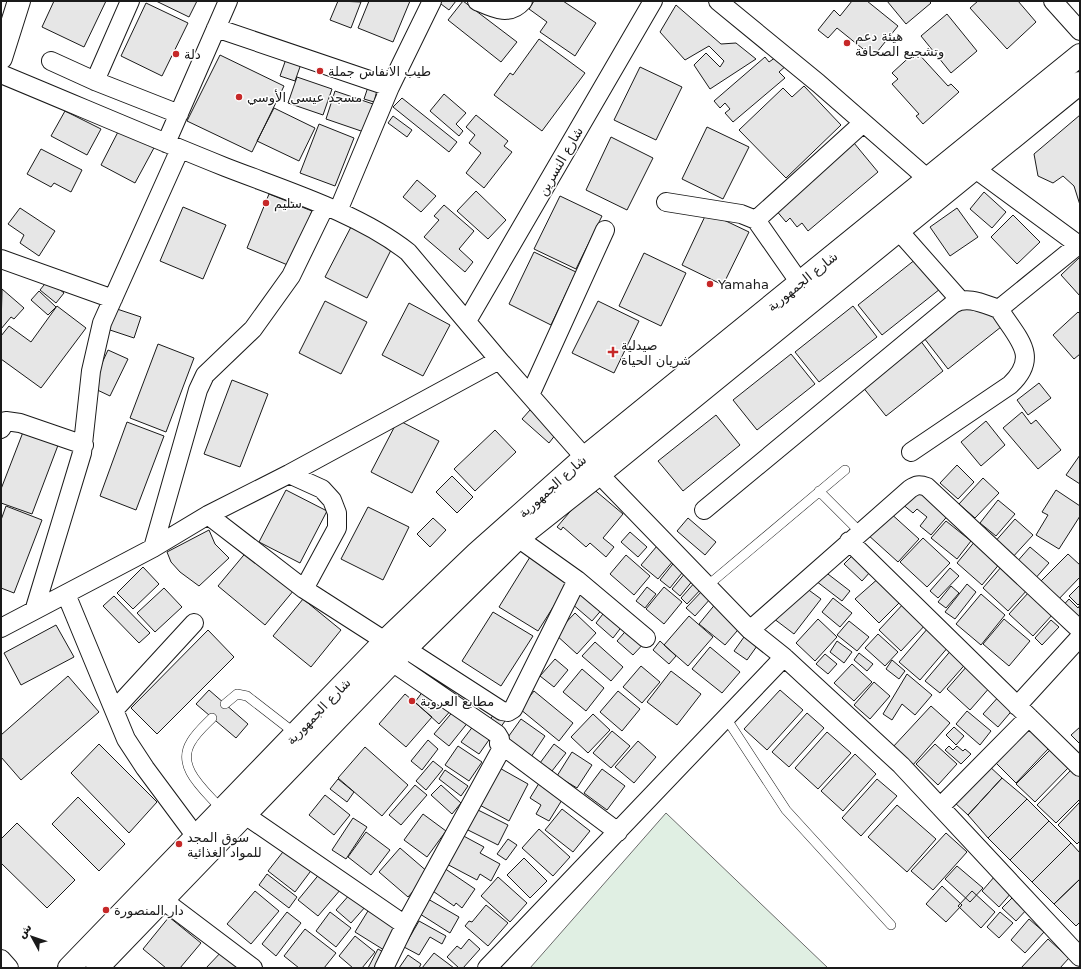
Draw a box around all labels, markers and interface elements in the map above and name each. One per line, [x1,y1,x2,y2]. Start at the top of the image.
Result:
place label: هيئة دعم وتشجيع الصحافة [855,29,944,60]
marker: هيئة دعم وتشجيع الصحافة [842,38,852,48]
place label: دلة [184,47,201,62]
marker: دلة [171,49,181,59]
place label: طيب الانفاس جملة [328,64,431,80]
marker: طيب الانفاس جملة [315,66,325,76]
place label: مسجد عيسى الأوسي [247,89,362,106]
marker: مسجد عيسى الأوسي [234,92,244,102]
street label: شارع النسرين [535,124,587,199]
place label: سليم [274,196,302,212]
marker: سليم [261,198,271,208]
street label: شارع الجمهورية [764,248,841,315]
place label: Yamaha [717,277,769,292]
marker: Yamaha [705,279,715,289]
place label: صيدلية شريان الحياة [621,338,691,369]
marker: صيدلية شريان الحياة [608,347,618,357]
street label: شارع الجمهورية [515,452,590,521]
street label: شارع الجمهورية [283,675,354,748]
place label: مطابع العروبة [420,694,494,710]
marker: مطابع العروبة [407,696,417,706]
place label: سوق المجد للمواد الغذائية [187,830,262,861]
marker: سوق المجد للمواد الغذائية [174,839,184,849]
place label: دار المنصورة [114,903,184,919]
marker: دار المنصورة [101,905,111,915]
north arrow [12,917,52,957]
text: ش [15,921,35,941]

